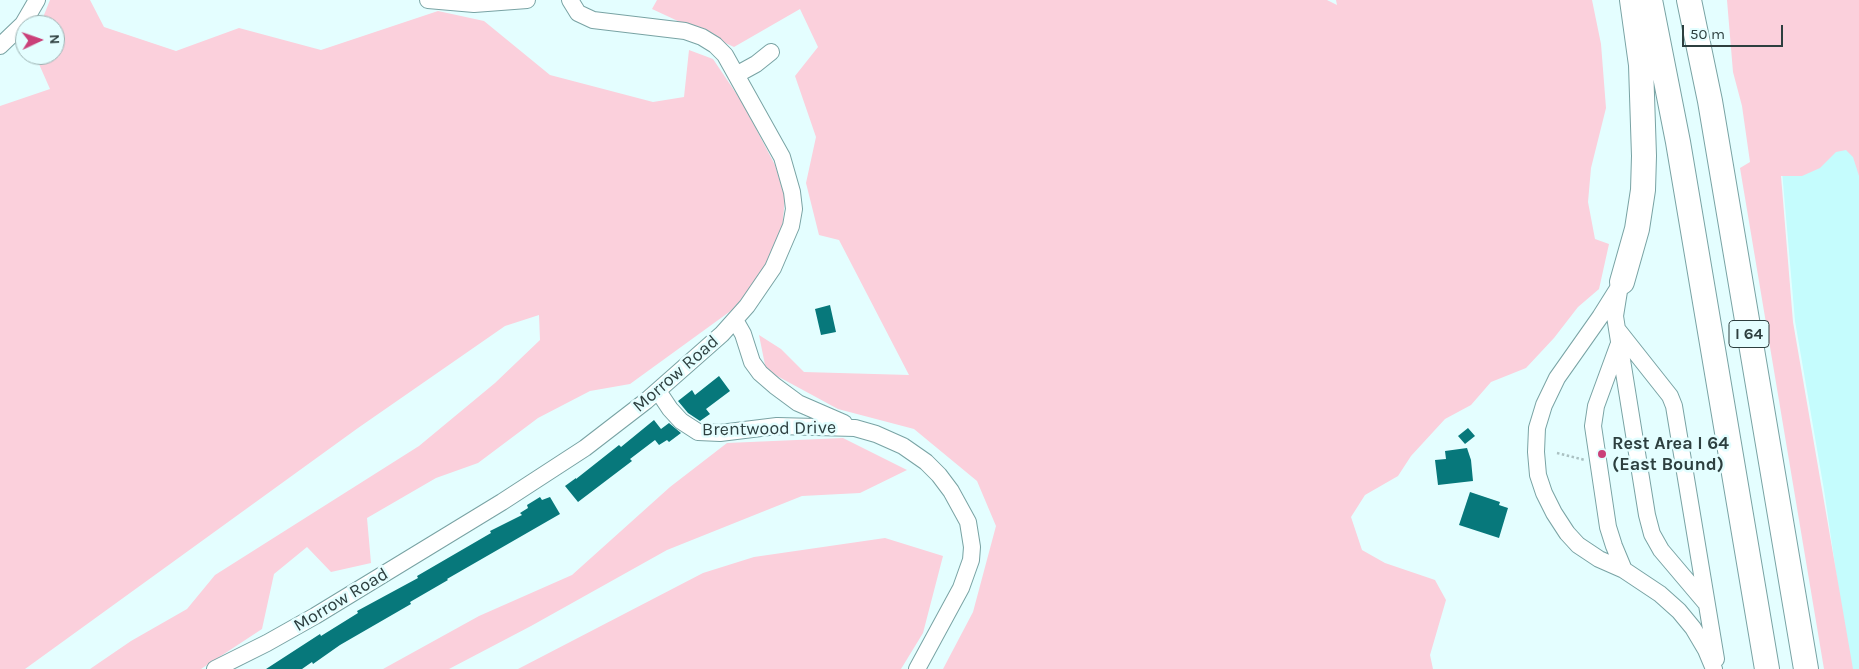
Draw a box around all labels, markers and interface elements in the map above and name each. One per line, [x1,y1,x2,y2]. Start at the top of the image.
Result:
north arrow [15,15,65,65]
scale bar [1684,15,1785,47]
text: 50 m [1690,25,1725,43]
text: N [46,34,63,45]
road number: I 64 [1729,320,1769,348]
street label: Morrow Road [629,331,723,417]
street label: Brentwood Drive [702,417,836,441]
place label: Rest Area I 64 (East Bound) [1612,433,1729,476]
marker: Rest Area I 64 (East Bound) [1596,448,1608,460]
street label: Morrow Road [290,563,392,637]

